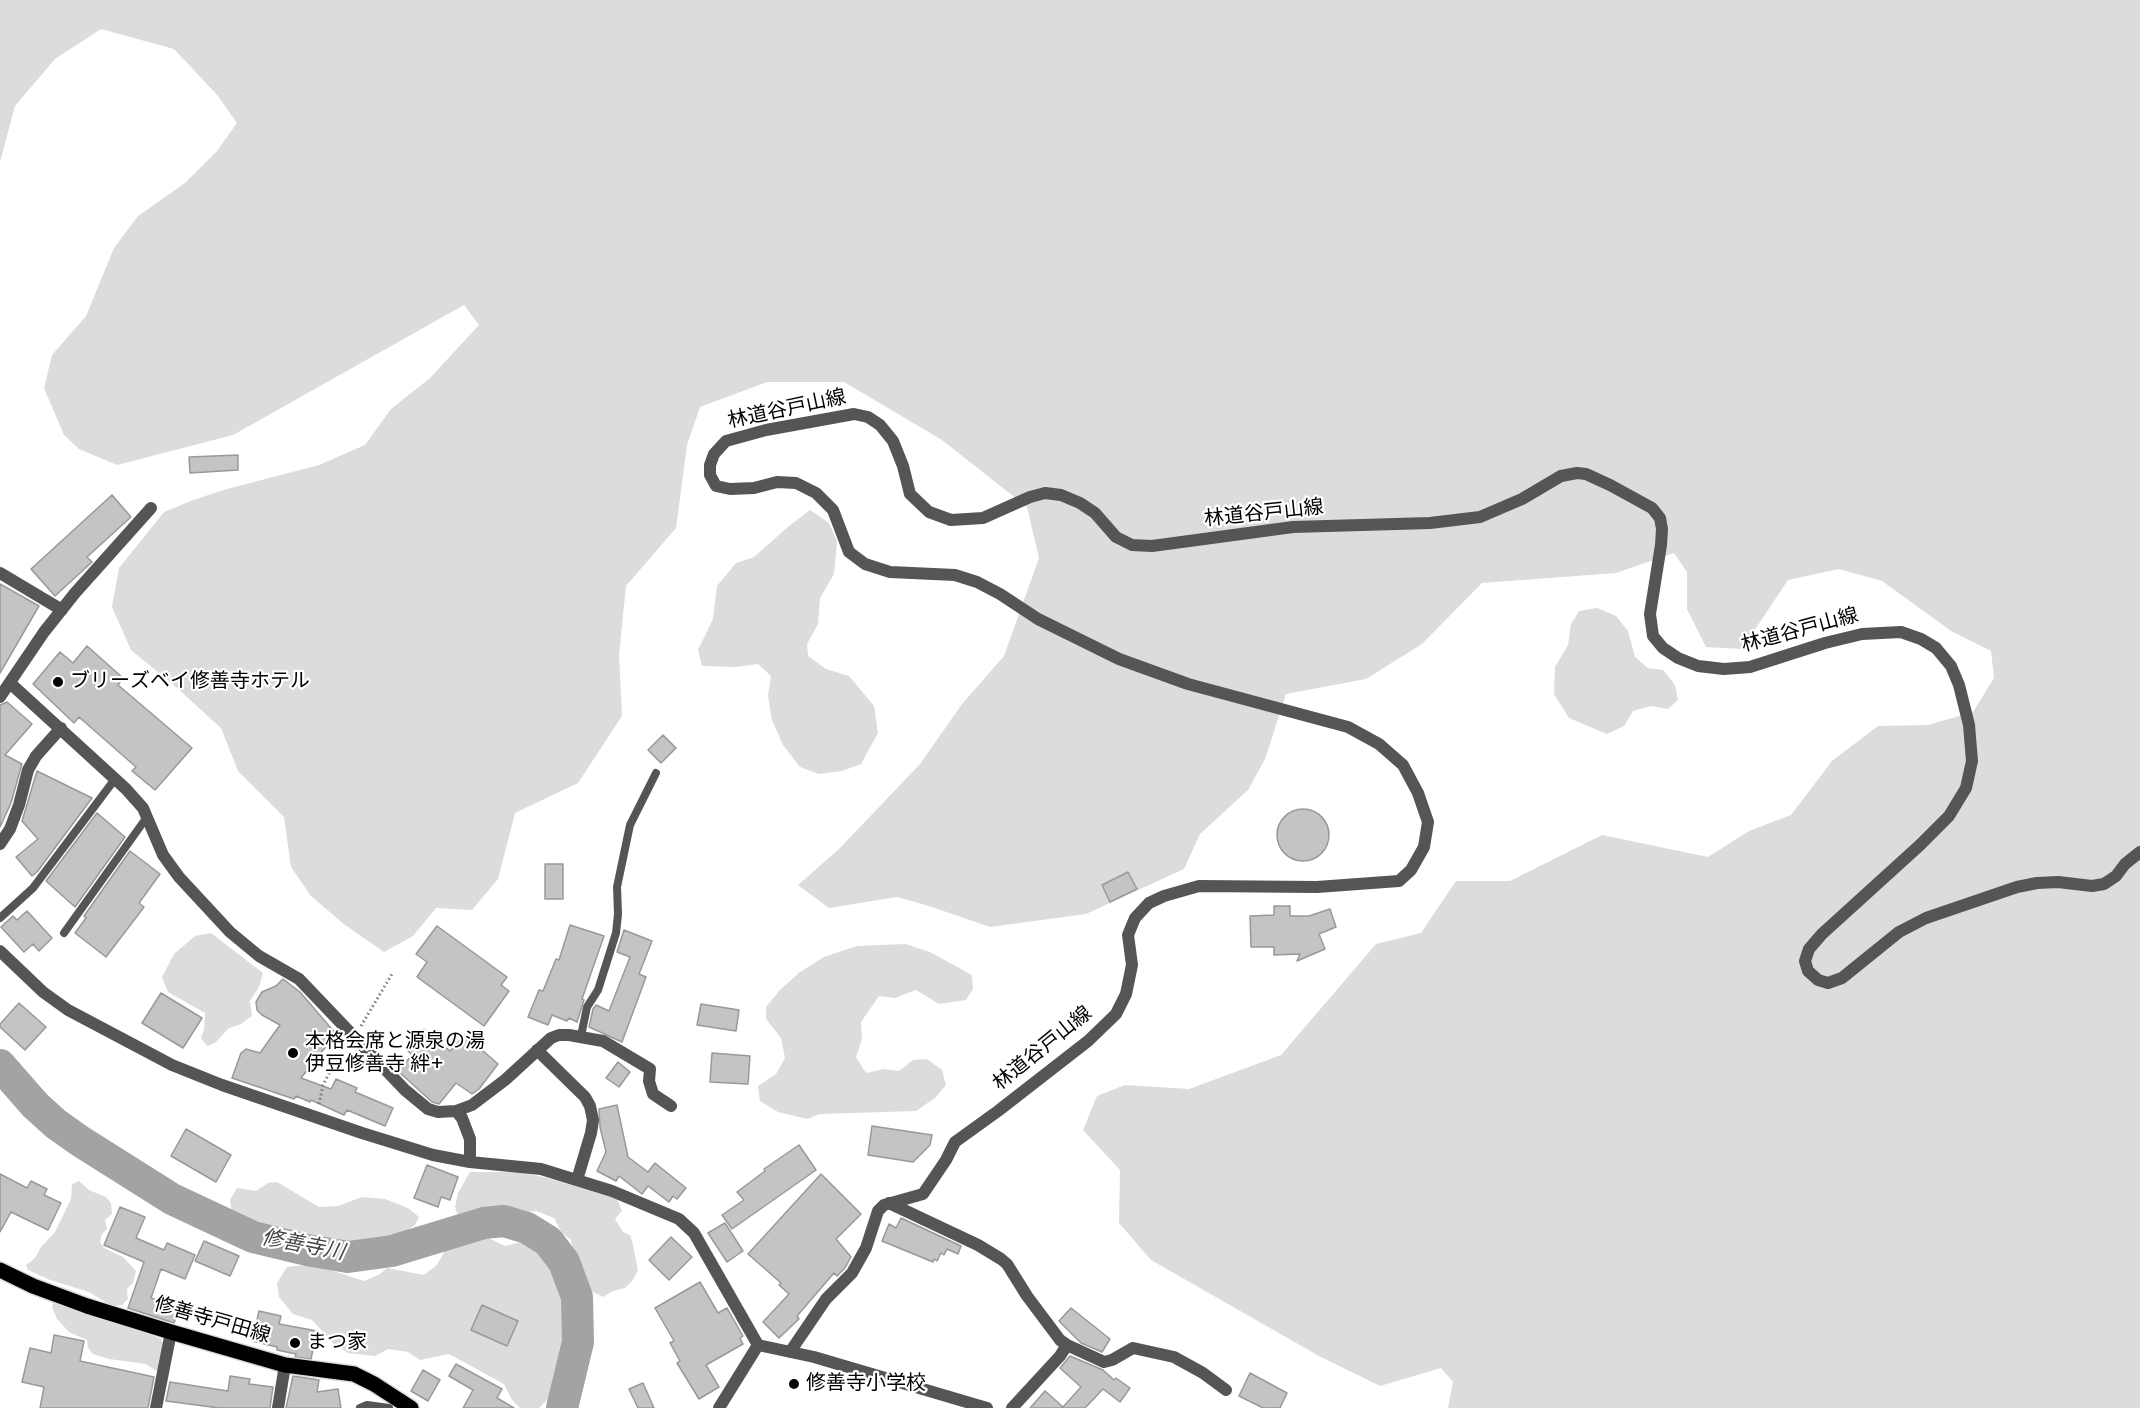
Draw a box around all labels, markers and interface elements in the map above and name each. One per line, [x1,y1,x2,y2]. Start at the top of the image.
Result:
street label: 林道谷戸山線 [726,386,848,434]
street label: 林道谷戸山線 [1203,496,1325,532]
street label: 林道谷戸山線 [1739,604,1861,658]
place label: ブリーズベイ修善寺ホテル [70,670,310,694]
marker: ブリーズベイ修善寺ホテル [51,675,65,689]
street label: 林道谷戸山線 [989,1002,1097,1096]
place label: 本格会席と源泉の湯 伊豆修善寺 絆+ [305,1030,485,1077]
marker: 本格会席と源泉の湯 伊豆修善寺 絆+ [286,1046,300,1060]
water label: 修善寺川 [259,1226,347,1266]
street label: 修善寺戸田線 [151,1293,273,1349]
place label: まつ家 [307,1331,367,1355]
marker: まつ家 [288,1336,302,1350]
place label: 修善寺小学校 [806,1372,926,1396]
marker: 修善寺小学校 [787,1377,801,1391]

